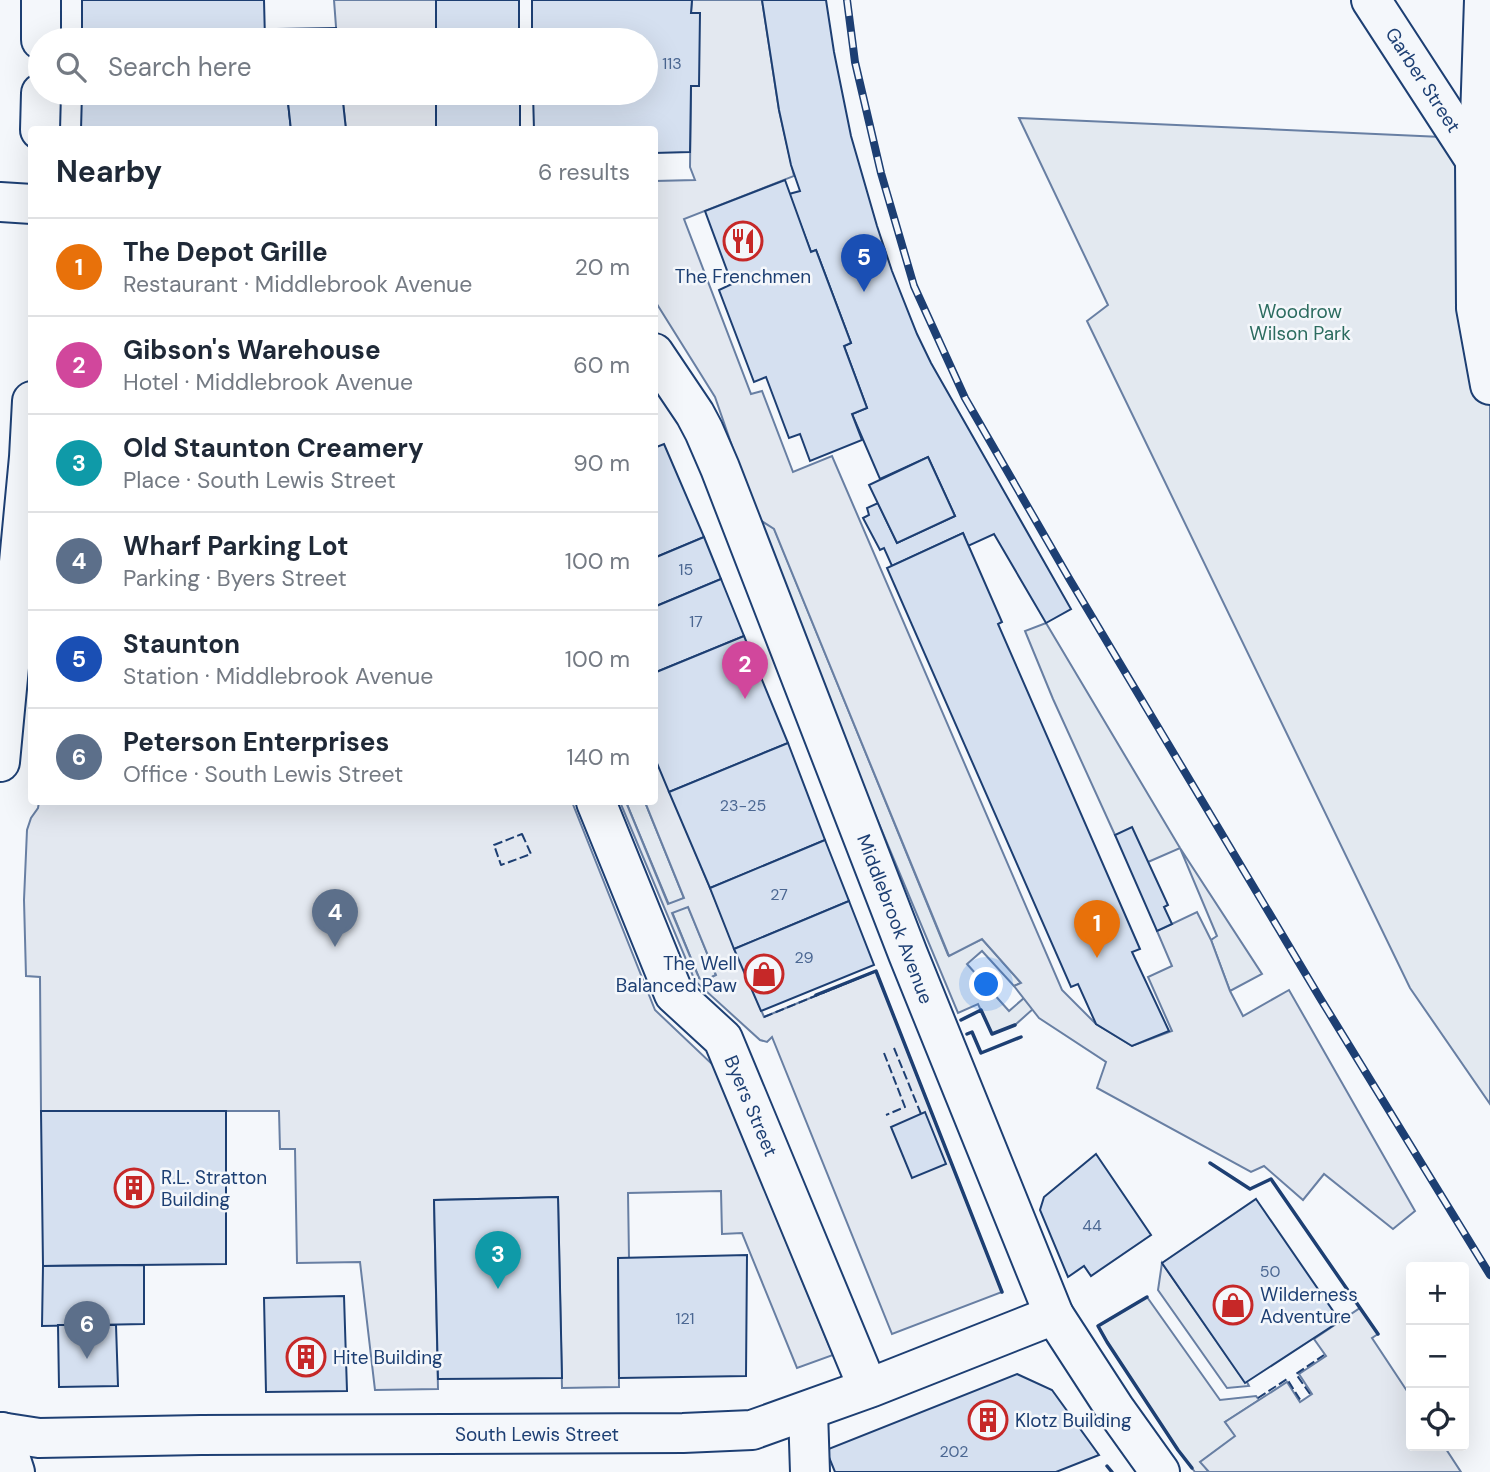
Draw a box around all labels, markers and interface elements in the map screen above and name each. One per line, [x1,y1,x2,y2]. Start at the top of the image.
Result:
street label: Garber Street [1380,23,1466,137]
search box [28,28,658,105]
icon: search [52,48,90,86]
text: Search here [108,50,251,84]
house number: 113 [662,53,682,74]
text: Nearby [56,152,162,191]
text: 6 results [538,157,630,187]
restaurant icon: The Frenchmen [722,220,764,262]
pin: 5 [841,234,887,292]
text: The Depot Grille [123,235,328,269]
text: 1 [75,252,83,282]
text: 20 m [575,252,630,282]
place label: The Frenchmen [675,264,811,289]
text: Restaurant · Middlebrook Avenue [123,269,472,299]
park label: Woodrow Wilson Park [1249,299,1351,346]
text: Gibson's Warehouse [123,333,381,367]
text: 2 [72,350,86,380]
text: 60 m [573,350,630,380]
text: Hotel · Middlebrook Avenue [123,367,413,397]
text: Old Staunton Creamery [123,431,424,465]
text: 3 [72,448,86,478]
text: 90 m [573,448,630,478]
text: Place · South Lewis Street [123,465,396,495]
text: Wharf Parking Lot [123,529,348,563]
text: 4 [72,546,86,576]
text: 100 m [565,546,630,576]
house number: 15 [679,559,693,580]
text: Parking · Byers Street [123,563,347,593]
house number: 17 [689,611,703,632]
text: Staunton [123,627,240,661]
pin: 2 [722,641,768,699]
text: 5 [72,644,86,674]
text: 100 m [565,644,630,674]
text: Station · Middlebrook Avenue [123,661,433,691]
text: Peterson Enterprises [123,725,389,759]
text: 6 [72,742,86,772]
text: 140 m [567,742,630,772]
text: Office · South Lewis Street [123,759,403,789]
house number: 23-25 [720,795,766,816]
street label: Middlebrook Avenue [851,831,939,1007]
house number: 27 [770,884,788,905]
pin: 4 [312,889,358,947]
pin: 1 [1074,900,1120,958]
house number: 29 [794,947,814,968]
place label: The Well Balanced Paw [616,951,737,998]
shop icon: The Well Balanced Paw [743,953,785,995]
your location [969,967,1003,1001]
street label: Byers Street [719,1052,783,1160]
place label: R.L. Stratton Building [161,1165,267,1212]
building icon: R.L. Stratton Building [113,1167,155,1209]
house number: 44 [1082,1215,1102,1236]
pin: 3 [475,1231,521,1289]
house number: 50 [1260,1261,1280,1282]
map controls [1406,1262,1469,1451]
button: + [1406,1262,1469,1325]
place label: Wilderness Adventure [1260,1282,1358,1329]
shop icon: Wilderness Adventure [1212,1284,1254,1326]
pin: 6 [64,1301,110,1359]
house number: 121 [675,1308,695,1329]
button: − [1406,1325,1469,1388]
building icon: Hite Building [285,1336,327,1378]
place label: Hite Building [333,1345,443,1370]
button: locate [1406,1388,1469,1451]
building icon: Klotz Building [967,1399,1009,1441]
place label: Klotz Building [1015,1408,1132,1433]
street label: South Lewis Street [455,1422,619,1447]
house number: 202 [939,1441,969,1462]

